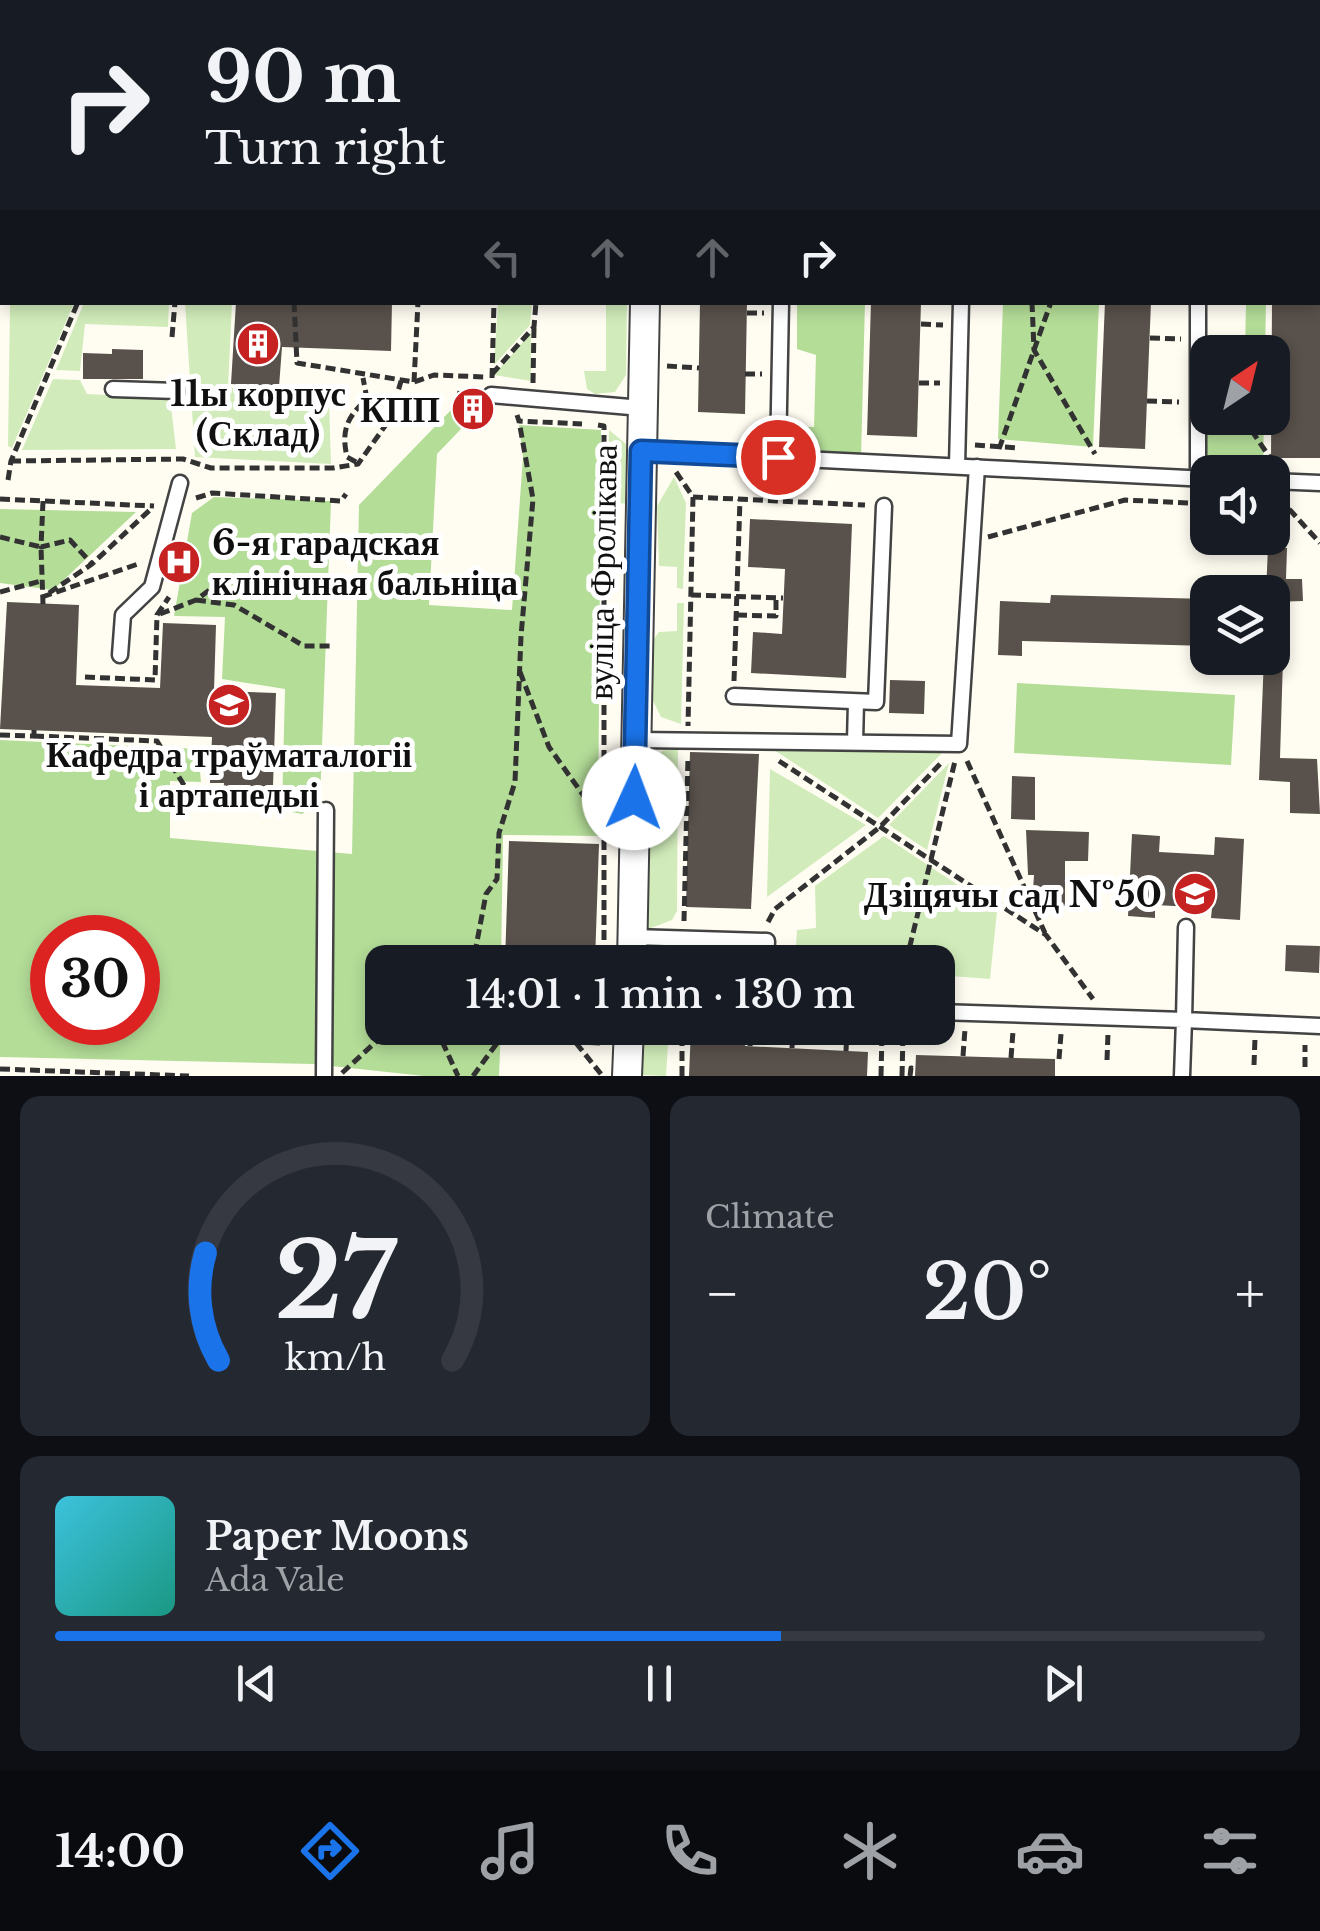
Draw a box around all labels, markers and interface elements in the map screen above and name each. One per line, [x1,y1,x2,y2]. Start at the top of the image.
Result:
text: 90 m [205,34,401,121]
icon: right [40,40,170,170]
text: Turn right [205,120,446,176]
icon: left [475,230,530,285]
icon: ahead [580,230,635,285]
icon: ahead [685,230,740,285]
icon: right [790,230,845,285]
building icon: 11ы корпус (Склад) [235,321,281,367]
north arrow [1190,335,1290,435]
map controls [1190,335,1290,675]
place label: 11ы корпус (Склад) [170,372,346,455]
building icon: КПП [450,386,496,432]
place label: КПП [360,388,440,431]
pin [736,415,821,500]
icon: arrive [751,430,806,485]
street label: вуліца Фролікава [578,443,626,700]
button: sound [1190,455,1290,555]
place label: 6-я гарадская клінічная бальніца [212,521,518,604]
hospital icon: 6-я гарадская клінічная бальніца [156,539,202,585]
button: layers [1190,575,1290,675]
school or university icon: Кафедра траўматалогіі і артапедыі [206,682,252,728]
place label: Кафедра траўматалогіі і артапедыі [46,733,412,816]
position arrow [582,746,686,850]
school or university icon: Дзіцячы сад №50 [1172,871,1218,917]
place label: Дзіцячы сад №50 [864,873,1162,916]
speed limit sign: 30 [30,915,160,1045]
text: 14:01 · 1 min · 130 m [465,971,855,1018]
text: Climate [705,1197,834,1237]
text: 27 [274,1217,397,1346]
text: 20° [923,1246,1052,1339]
text: − [705,1260,740,1328]
text: + [1235,1260,1265,1328]
text: km/h [284,1335,386,1380]
text: Paper Moons [205,1513,469,1560]
text: Ada Vale [205,1560,345,1600]
icon: previous [229,1656,284,1711]
icon: pause [632,1656,687,1711]
icon: next [1036,1656,1091,1711]
icon: directions [295,1816,365,1886]
icon: music [475,1816,545,1886]
icon: phone [655,1816,725,1886]
icon: climate [835,1816,905,1886]
icon: car [1015,1816,1085,1886]
icon: filters [1195,1816,1265,1886]
text: 14:00 [55,1823,185,1879]

